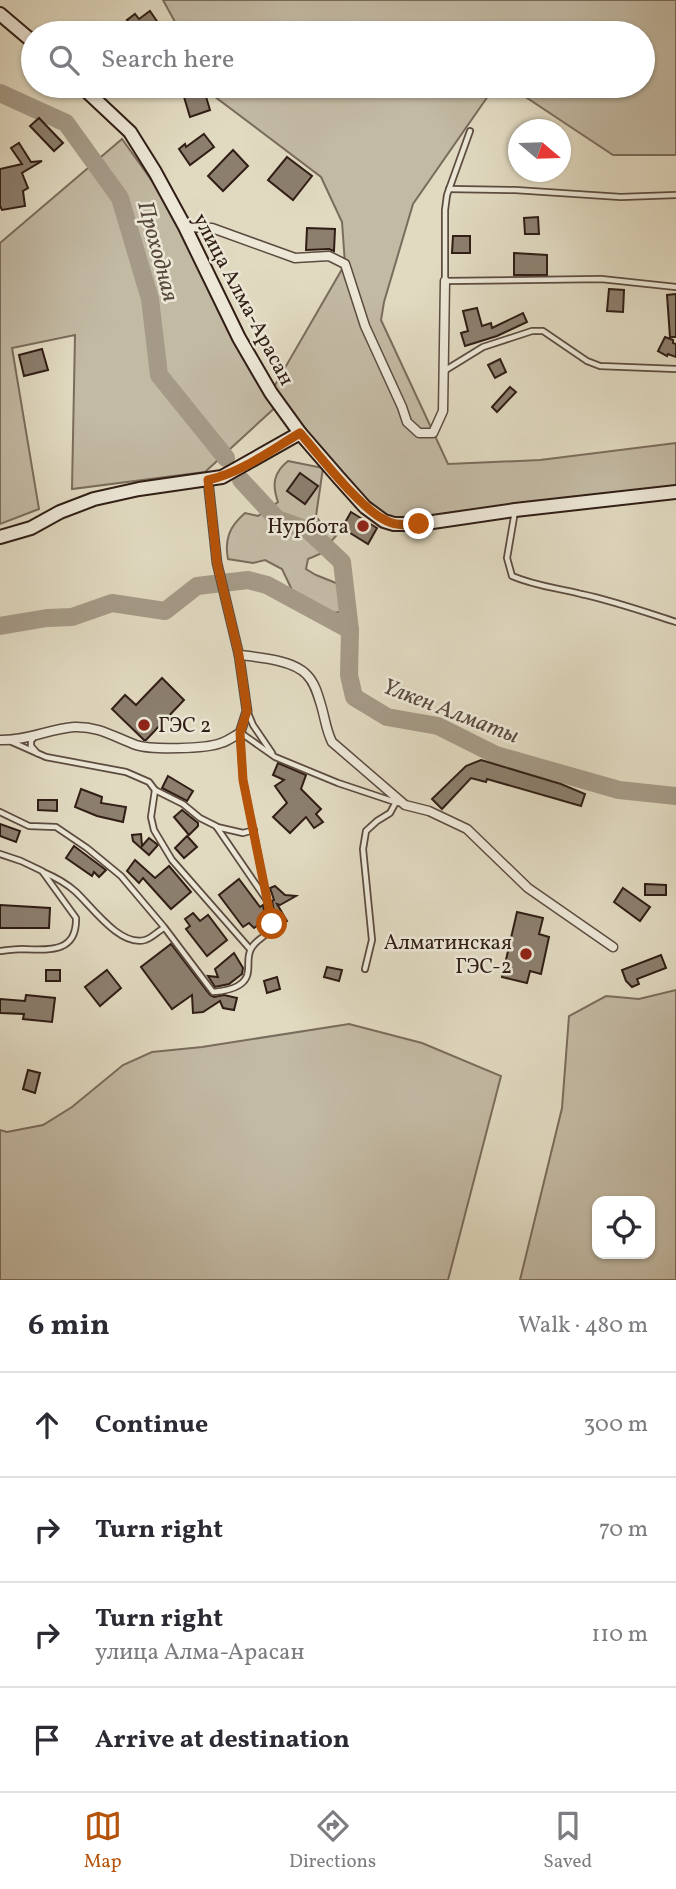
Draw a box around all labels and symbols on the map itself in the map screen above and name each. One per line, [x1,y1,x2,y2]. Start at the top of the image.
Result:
north arrow [508,119,571,182]
water label: Проходная [128,198,186,305]
street label: улица Алма-Арасан [185,208,300,391]
route end [403,508,434,539]
place label: Нурбота [267,513,349,542]
marker: Нурбота [355,518,371,534]
water label: Үлкен Алматы [377,671,523,753]
place label: ГЭС 2 [158,712,211,741]
marker: ГЭС 2 [136,717,152,733]
route start [256,908,287,939]
place label: Алматинская ГЭС-2 [384,929,512,982]
marker: Алматинская ГЭС-2 [518,946,534,962]

